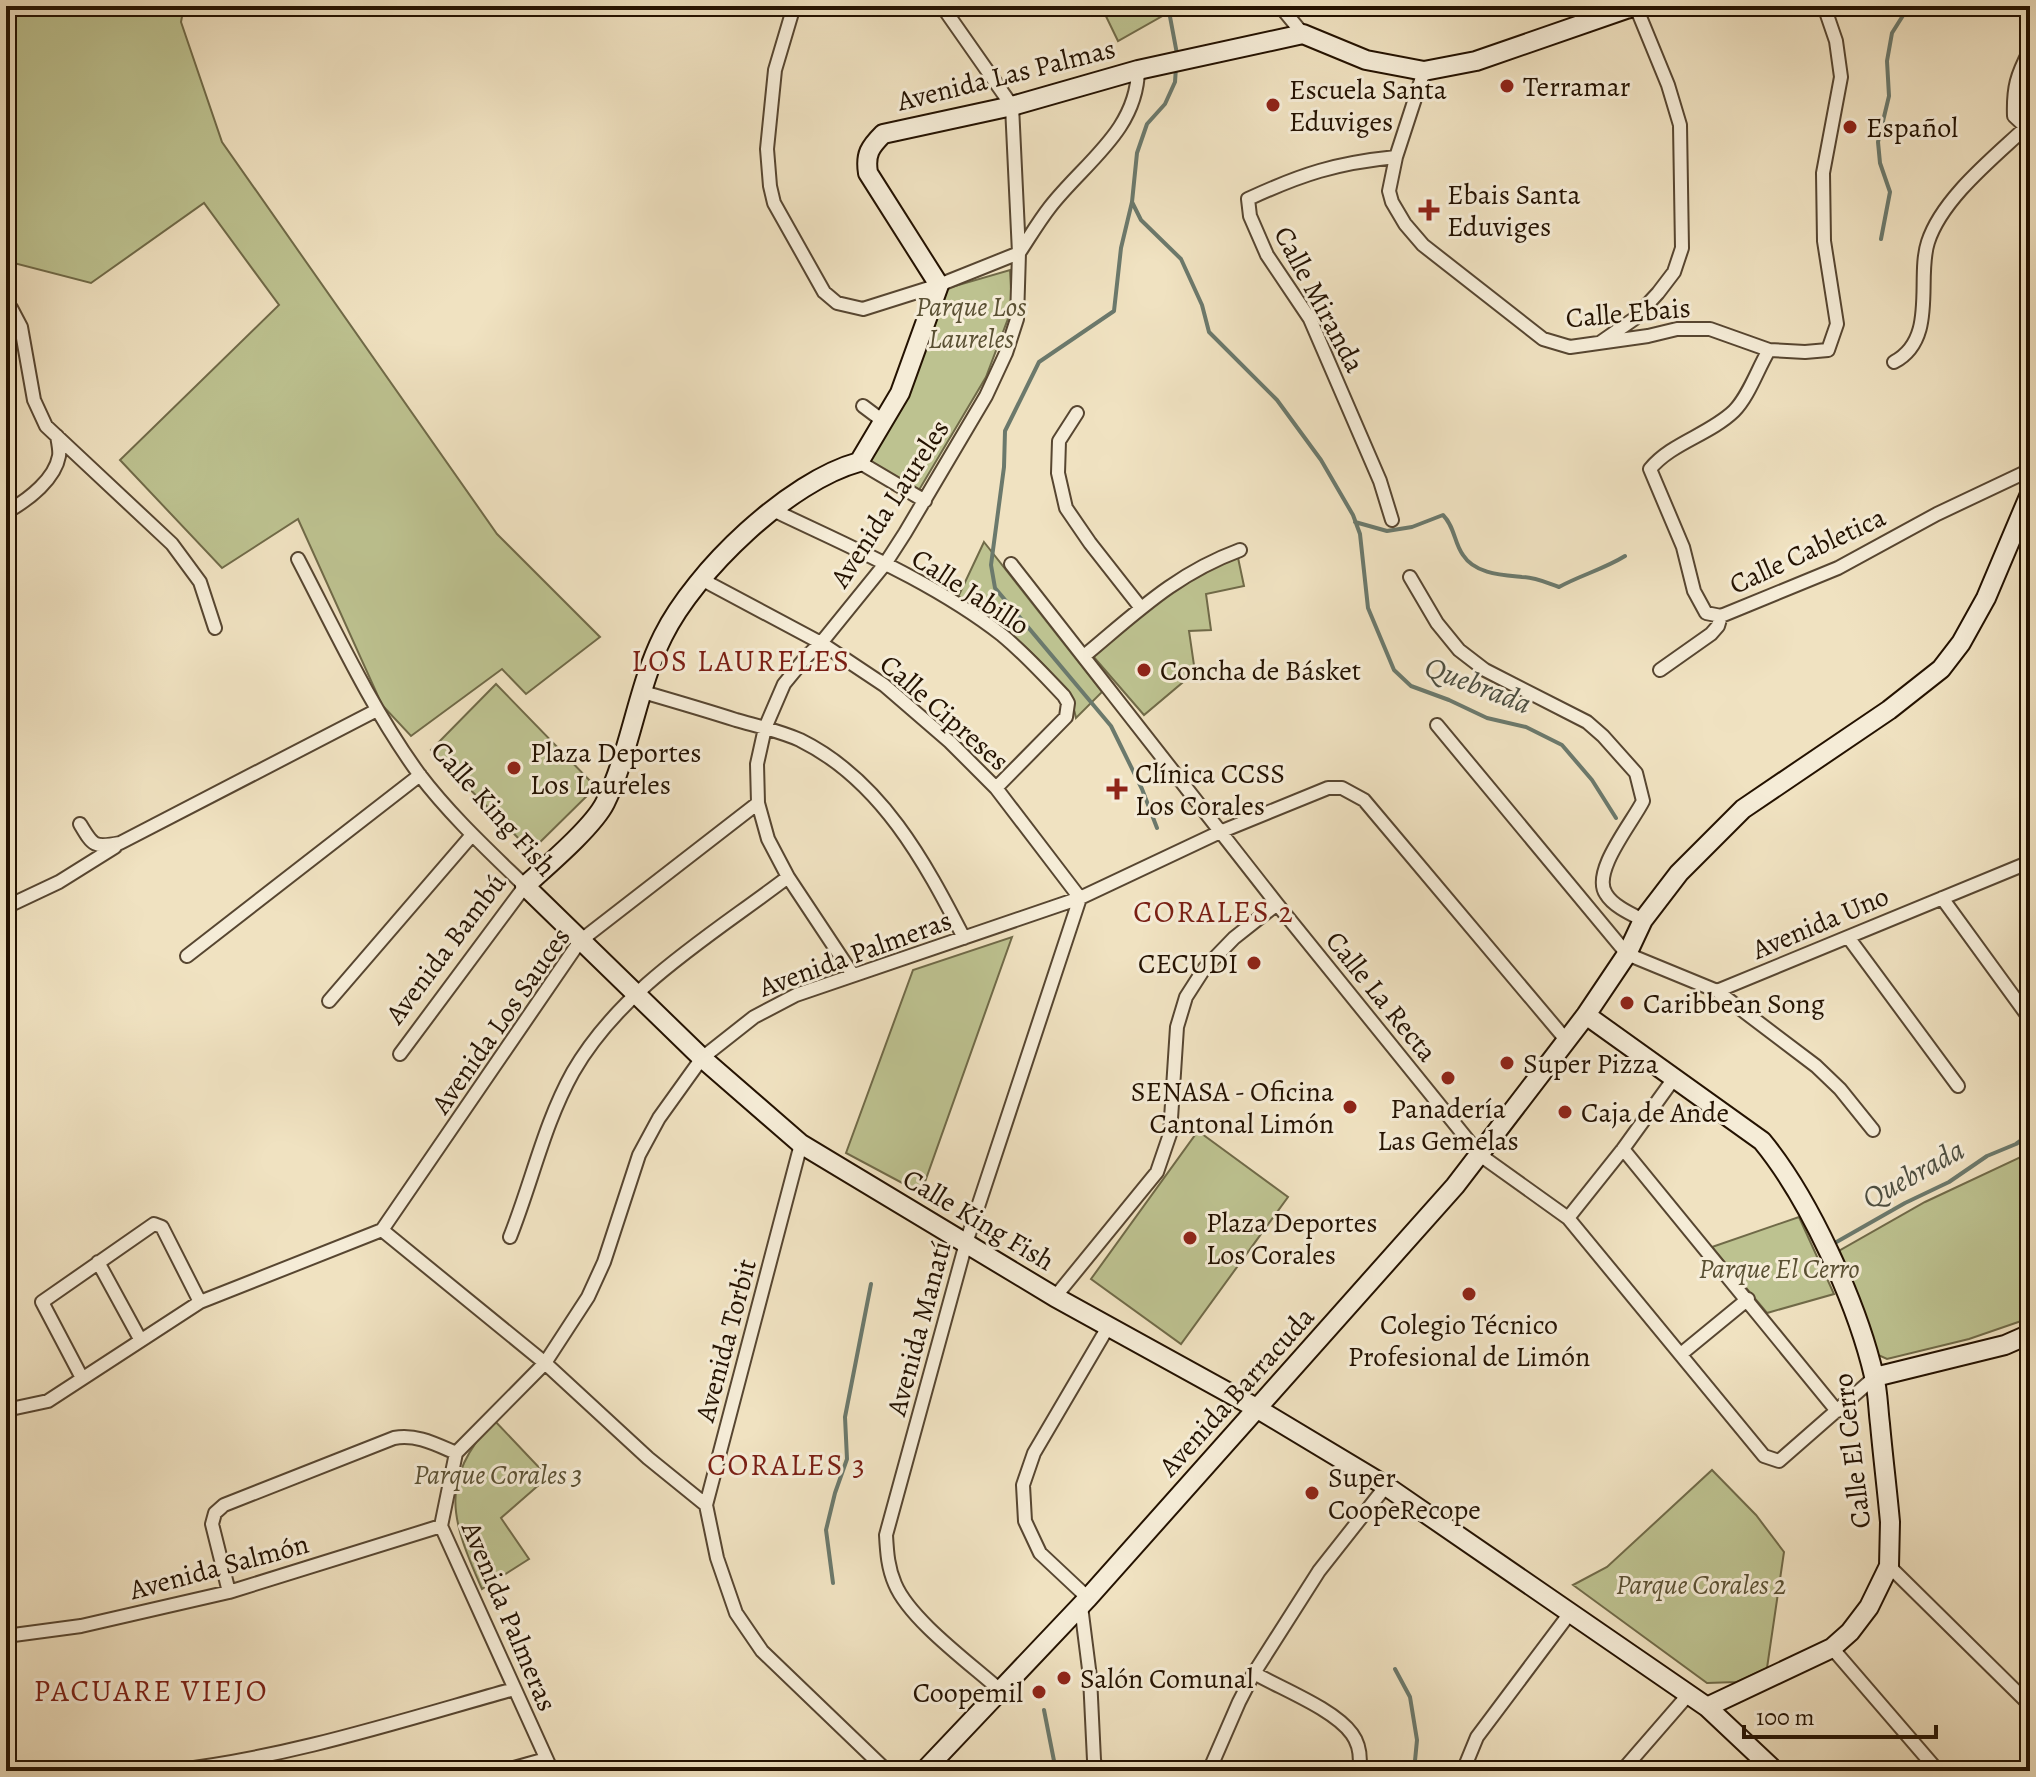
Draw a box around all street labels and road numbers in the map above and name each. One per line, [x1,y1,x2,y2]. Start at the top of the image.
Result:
street label: Avenida Las Palmas [892,29,1119,121]
street label: Calle Miranda [1265,220,1374,379]
street label: Calle Ebais [1564,289,1692,337]
street label: Avenida Laureles [821,412,958,596]
street label: Calle Cabletica [1723,498,1892,604]
street label: Calle Jabillo [904,540,1037,644]
street label: Calle Cipreses [871,646,1017,780]
street label: Calle King Fish [422,733,564,885]
street label: Avenida Bambú [376,865,516,1033]
street label: Avenida Uno [1745,877,1895,969]
street label: Avenida Palmeras [753,901,957,1007]
street label: Avenida Los Sauces [422,920,579,1122]
street label: Calle La Recta [1317,923,1446,1070]
street label: Calle King Fish [896,1160,1061,1280]
street label: Avenida Manatí [877,1237,961,1421]
street label: Avenida Torbit [686,1255,766,1427]
street label: Avenida Barracuda [1150,1299,1323,1486]
street label: Calle El Cerro [1824,1371,1880,1531]
street label: Avenida Palmeras [452,1515,566,1717]
street label: Avenida Salmón [125,1525,313,1609]

